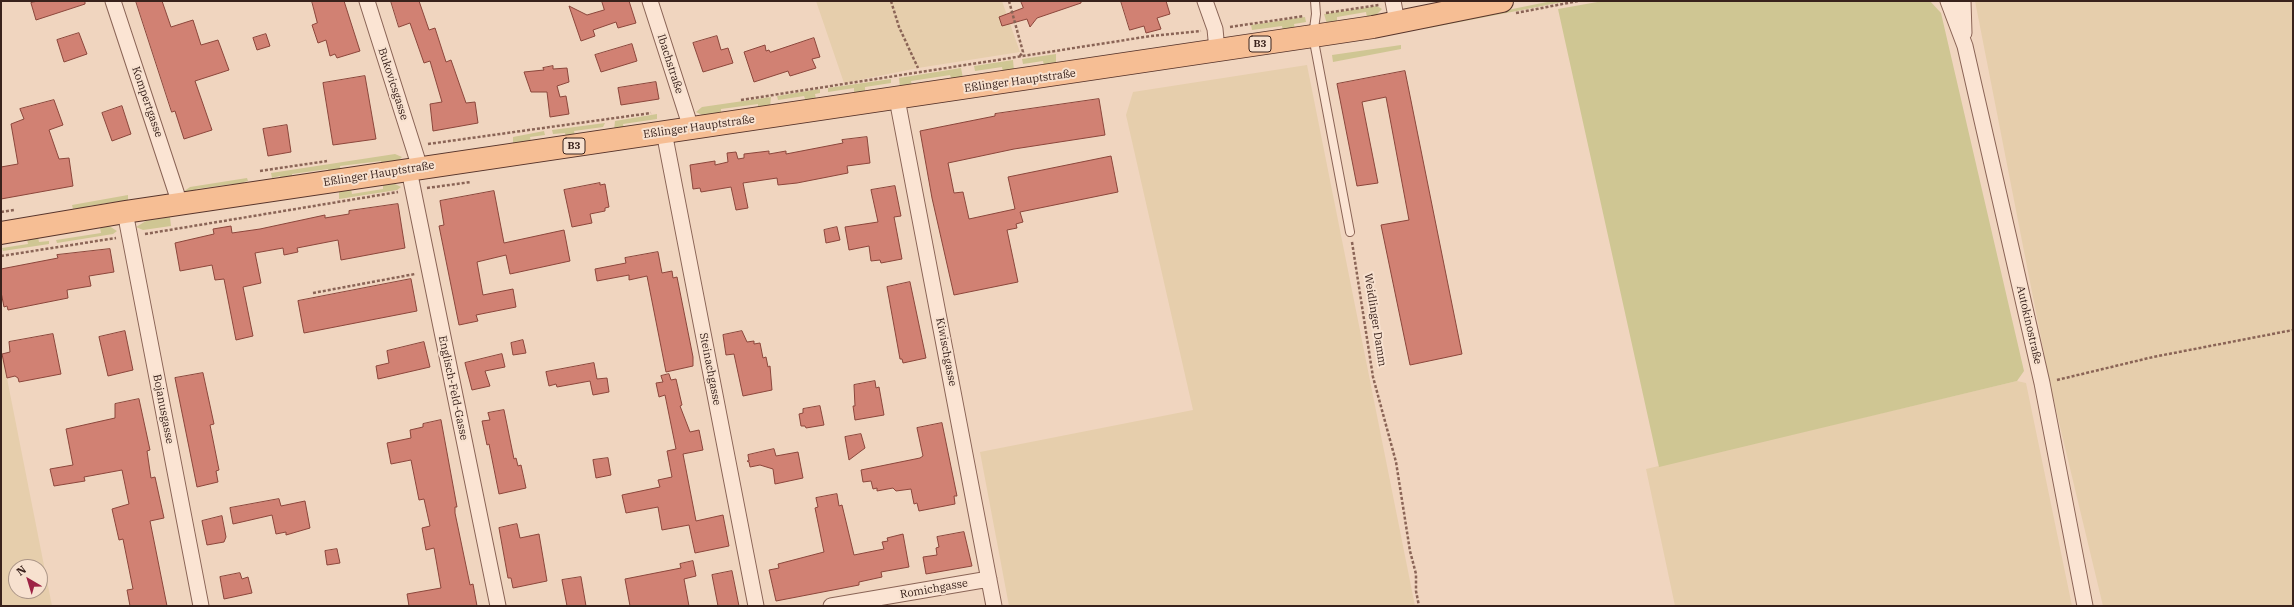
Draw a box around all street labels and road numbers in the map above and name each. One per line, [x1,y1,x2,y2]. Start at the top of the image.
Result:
street label: Ibachstraße [654,32,686,96]
road number: B3 [1249,36,1271,52]
street label: Bukovicsgasse [375,46,411,122]
street label: Kompertgasse [129,65,165,139]
street label: Eßlinger Hauptstraße [964,67,1076,95]
street label: Eßlinger Hauptstraße [643,113,755,141]
road number: B3 [563,138,585,154]
street label: Eßlinger Hauptstraße [323,159,435,189]
street label: Weidlinger Damm [1361,273,1389,367]
street label: Autokinostraße [2014,284,2044,366]
street label: Kiwischgasse [933,317,959,387]
street label: Steinachgasse [696,332,724,406]
street label: Englisch-Feld-Gasse [435,335,471,441]
street label: Bojanusgasse [150,373,176,445]
street label: Romichgasse [899,577,969,601]

